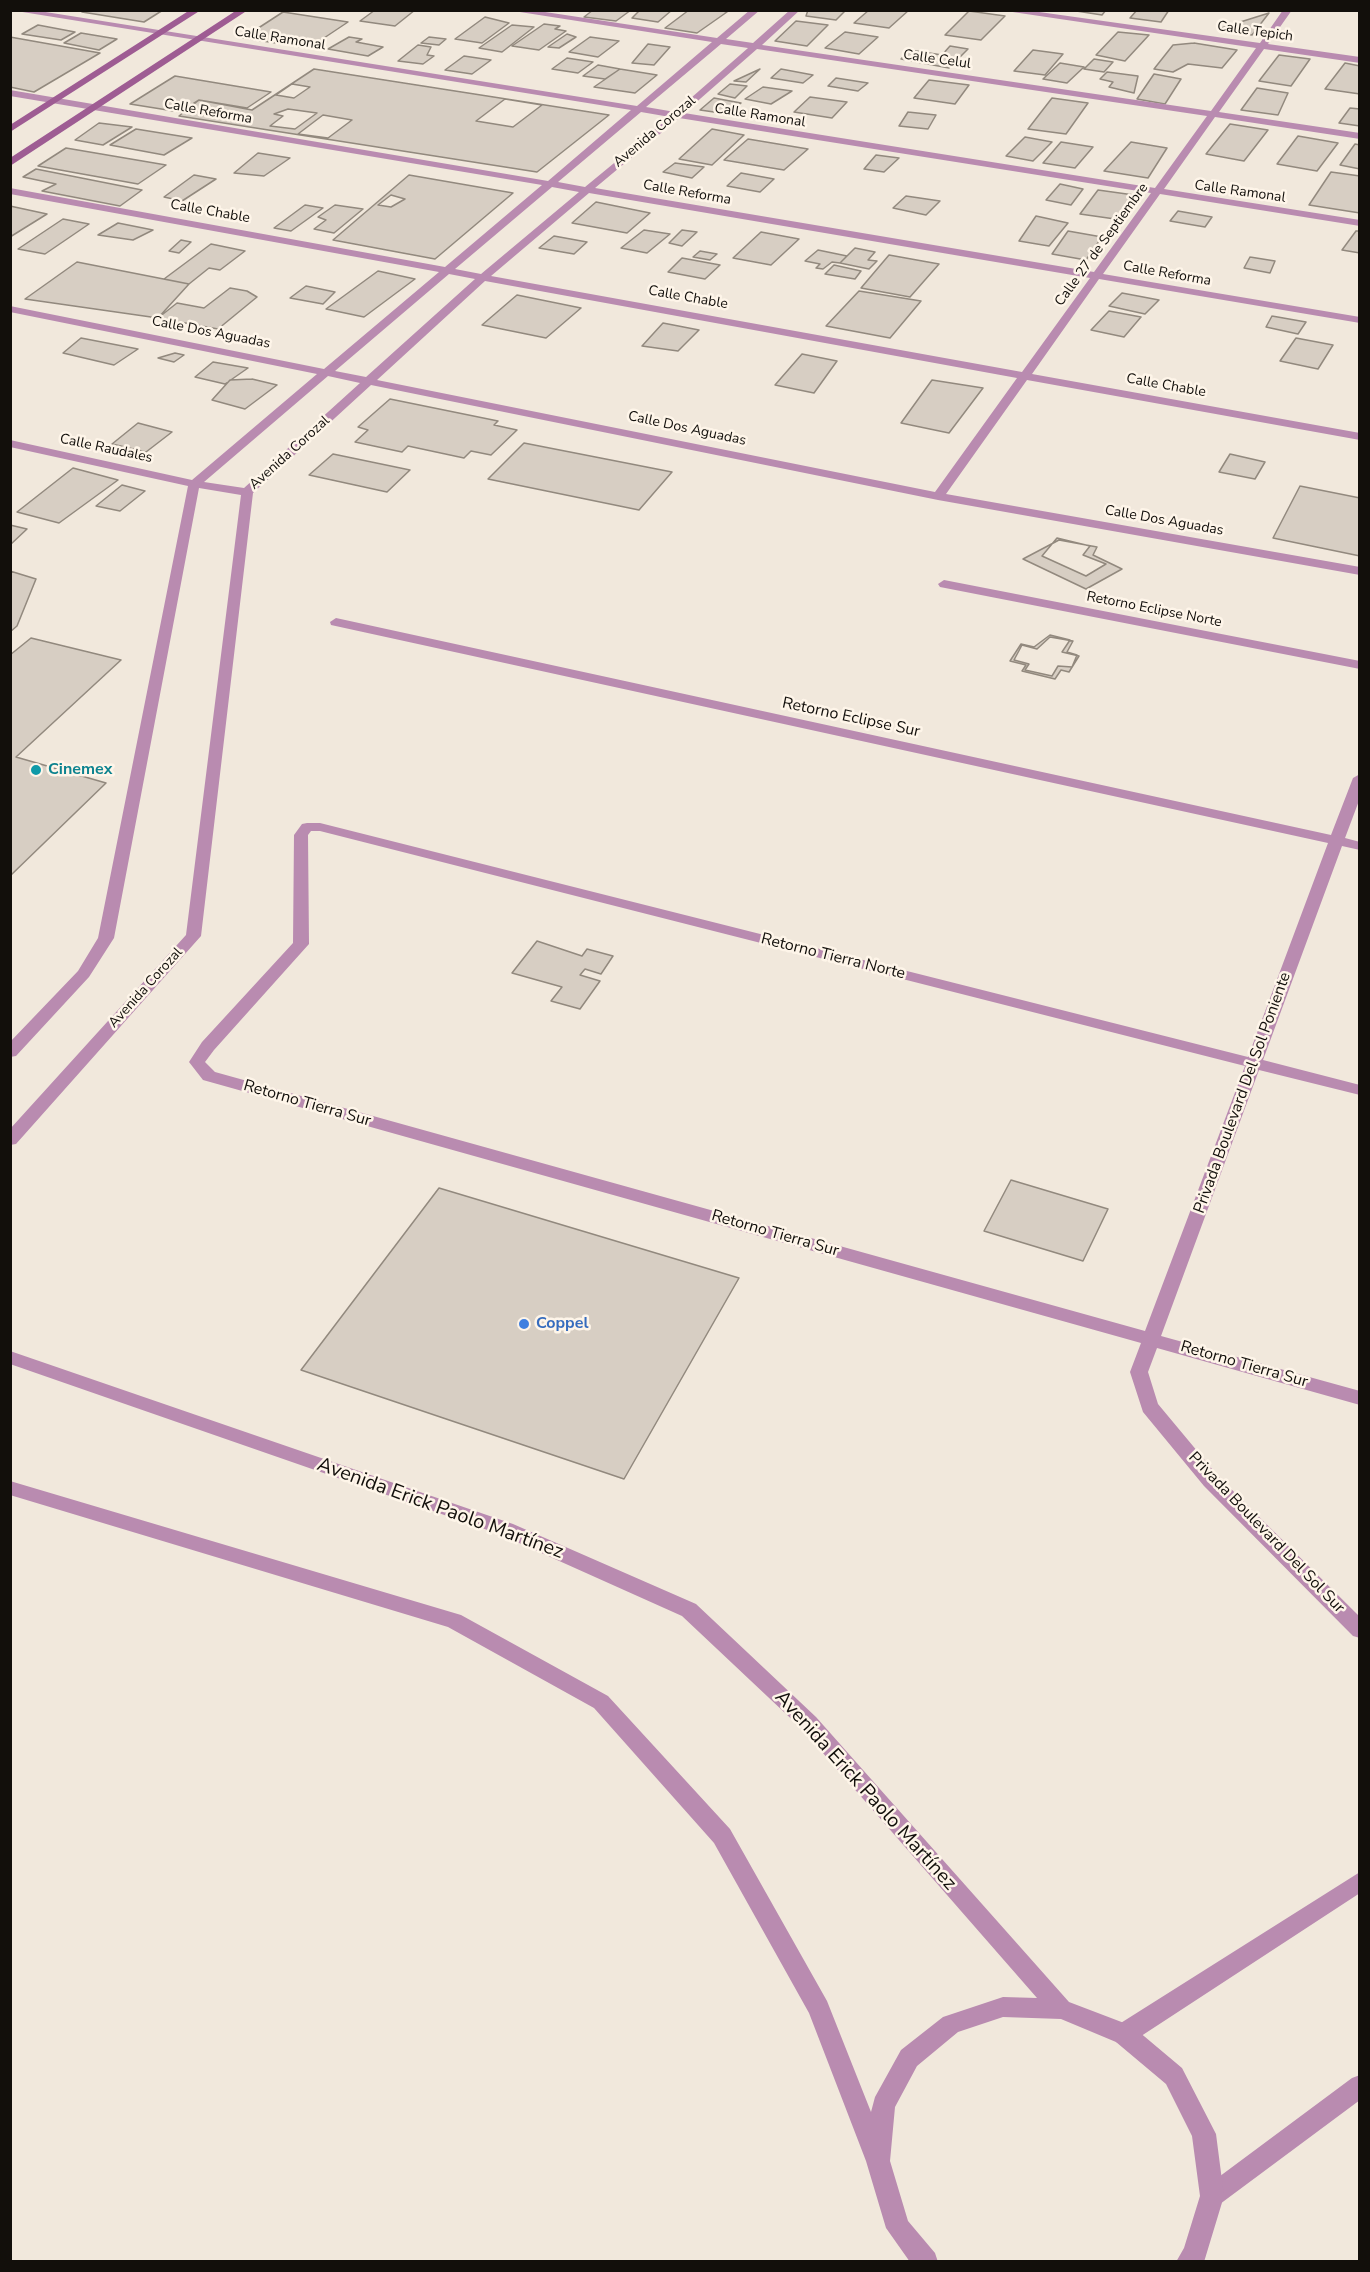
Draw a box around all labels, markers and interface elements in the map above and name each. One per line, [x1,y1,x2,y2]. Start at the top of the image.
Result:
street label: Calle Tepich [1216,18,1294,46]
street label: Calle Ramonal [233,24,327,54]
street label: Calle Celul [902,47,972,73]
street label: Avenida Corozal [611,93,699,171]
street label: Calle Reforma [163,96,253,128]
street label: Calle Ramonal [713,101,807,131]
street label: Calle Reforma [642,177,732,209]
street label: Calle Ramonal [1193,177,1287,207]
street label: Calle 27 de Septiembre [1052,180,1152,310]
street label: Calle Chable [169,197,251,227]
street label: Calle Reforma [1122,258,1212,290]
street label: Calle Chable [647,283,729,313]
street label: Calle Dos Aguadas [150,313,272,353]
street label: Calle Chable [1125,371,1207,401]
street label: Calle Dos Aguadas [626,408,748,450]
street label: Avenida Corozal [246,413,334,493]
street label: Calle Raudales [58,431,154,467]
street label: Calle Dos Aguadas [1103,502,1225,540]
street label: Retorno Eclipse Norte [1085,589,1223,631]
street label: Retorno Eclipse Sur [780,694,922,742]
place label: Cinemex [48,760,112,780]
marker: Cinemex [29,763,43,777]
street label: Retorno Tierra Norte [759,930,907,984]
street label: Avenida Corozal [106,944,186,1032]
street label: Privada Boulevard Del Sol Poniente [1190,970,1296,1216]
street label: Retorno Tierra Sur [241,1077,373,1131]
street label: Retorno Tierra Sur [709,1207,841,1261]
place label: Coppel [536,1314,588,1334]
marker: Coppel [517,1317,531,1331]
street label: Retorno Tierra Sur [1178,1338,1310,1392]
street label: Privada Boulevard Del Sol Sur [1184,1448,1348,1618]
street label: Avenida Erick Paolo Martínez [314,1453,566,1565]
street label: Avenida Erick Paolo Martínez [769,1686,961,1896]

